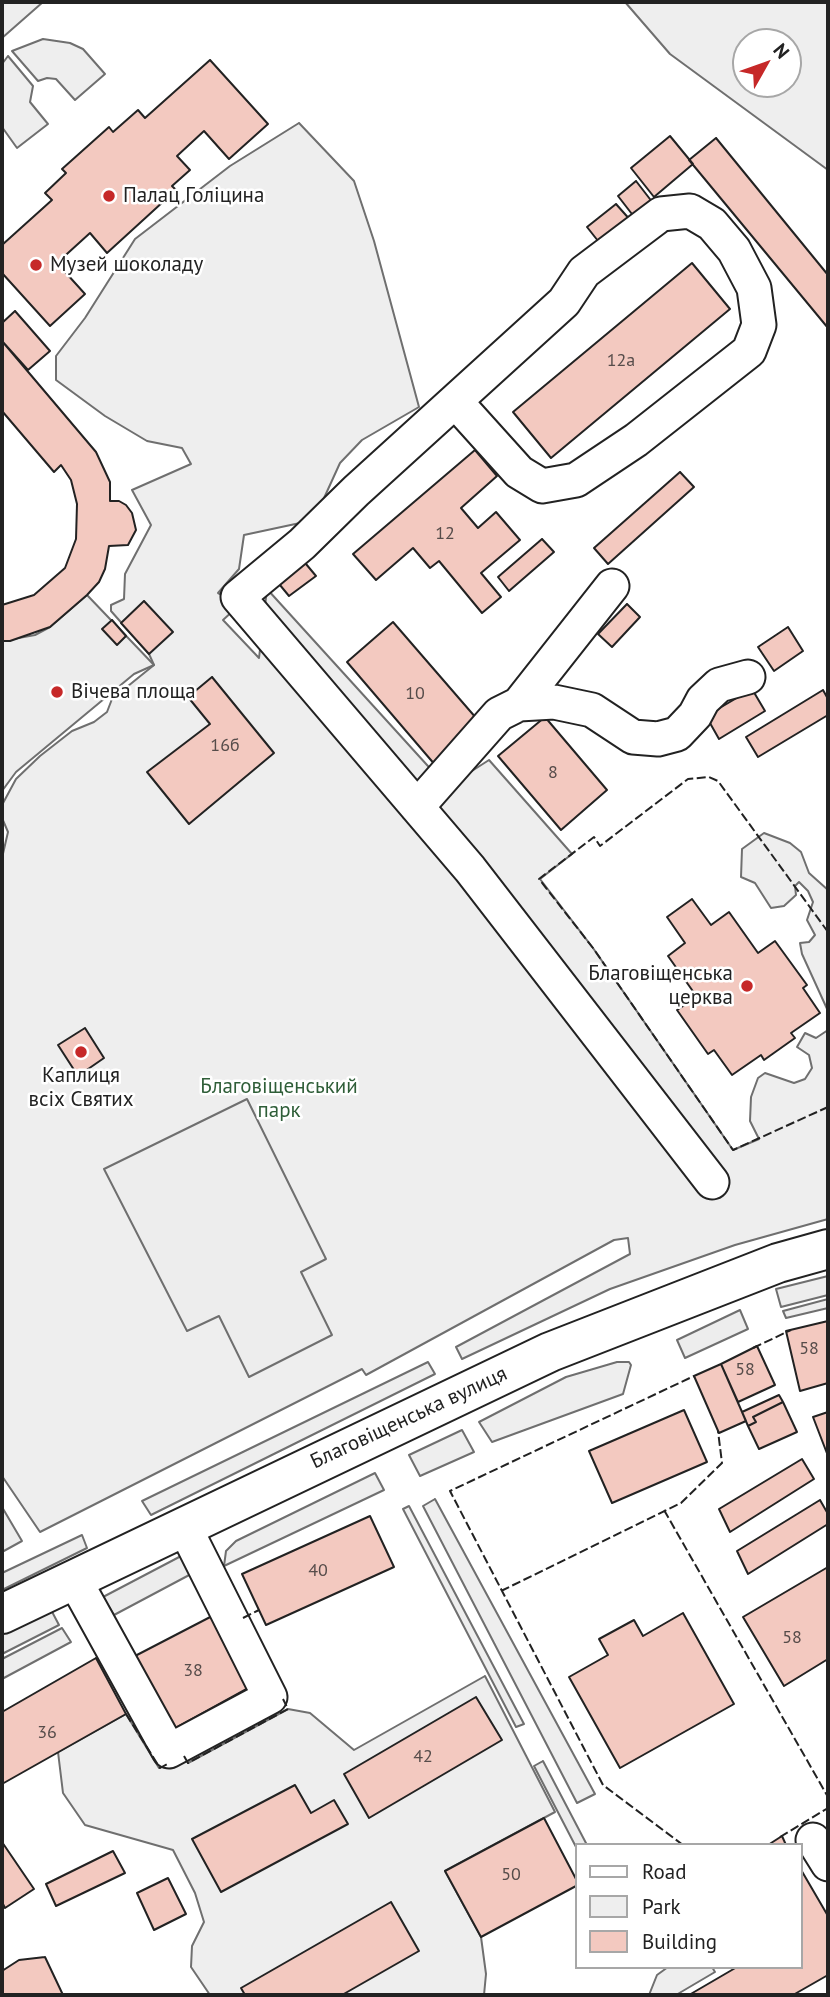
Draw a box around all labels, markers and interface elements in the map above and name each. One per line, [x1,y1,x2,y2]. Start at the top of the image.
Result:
north arrow [732,28,802,98]
text: N [768,38,795,63]
place label: Палац Голіцина [123,183,264,209]
marker: Палац Голіцина [101,188,117,204]
place label: Музей шоколаду [50,252,203,278]
marker: Музей шоколаду [28,257,44,273]
house number: 12а [607,350,635,372]
house number: 12 [435,523,455,545]
place label: Вічева площа [71,679,196,705]
house number: 10 [405,683,425,705]
marker: Вічева площа [49,684,65,700]
house number: 16б [210,735,240,757]
house number: 8 [548,762,558,784]
place label: Благовіщенська церква [588,961,733,1011]
marker: Благовіщенська церква [739,978,755,994]
marker: Каплиця всіх Святих [73,1044,89,1060]
place label: Каплиця всіх Святих [28,1063,134,1113]
park label: Благовіщенський парк [200,1074,358,1124]
house number: 58 [799,1338,819,1360]
house number: 58 [735,1359,755,1381]
street label: Благовіщенська вулиця [307,1361,511,1475]
house number: 40 [308,1560,328,1582]
house number: 58 [782,1627,802,1649]
house number: 38 [183,1660,203,1682]
house number: 36 [37,1722,57,1744]
house number: 42 [413,1746,433,1768]
legend [574,1843,802,1969]
text: Road [642,1858,686,1885]
house number: 50 [501,1864,521,1886]
text: Park [642,1893,681,1920]
text: Building [642,1928,717,1955]

